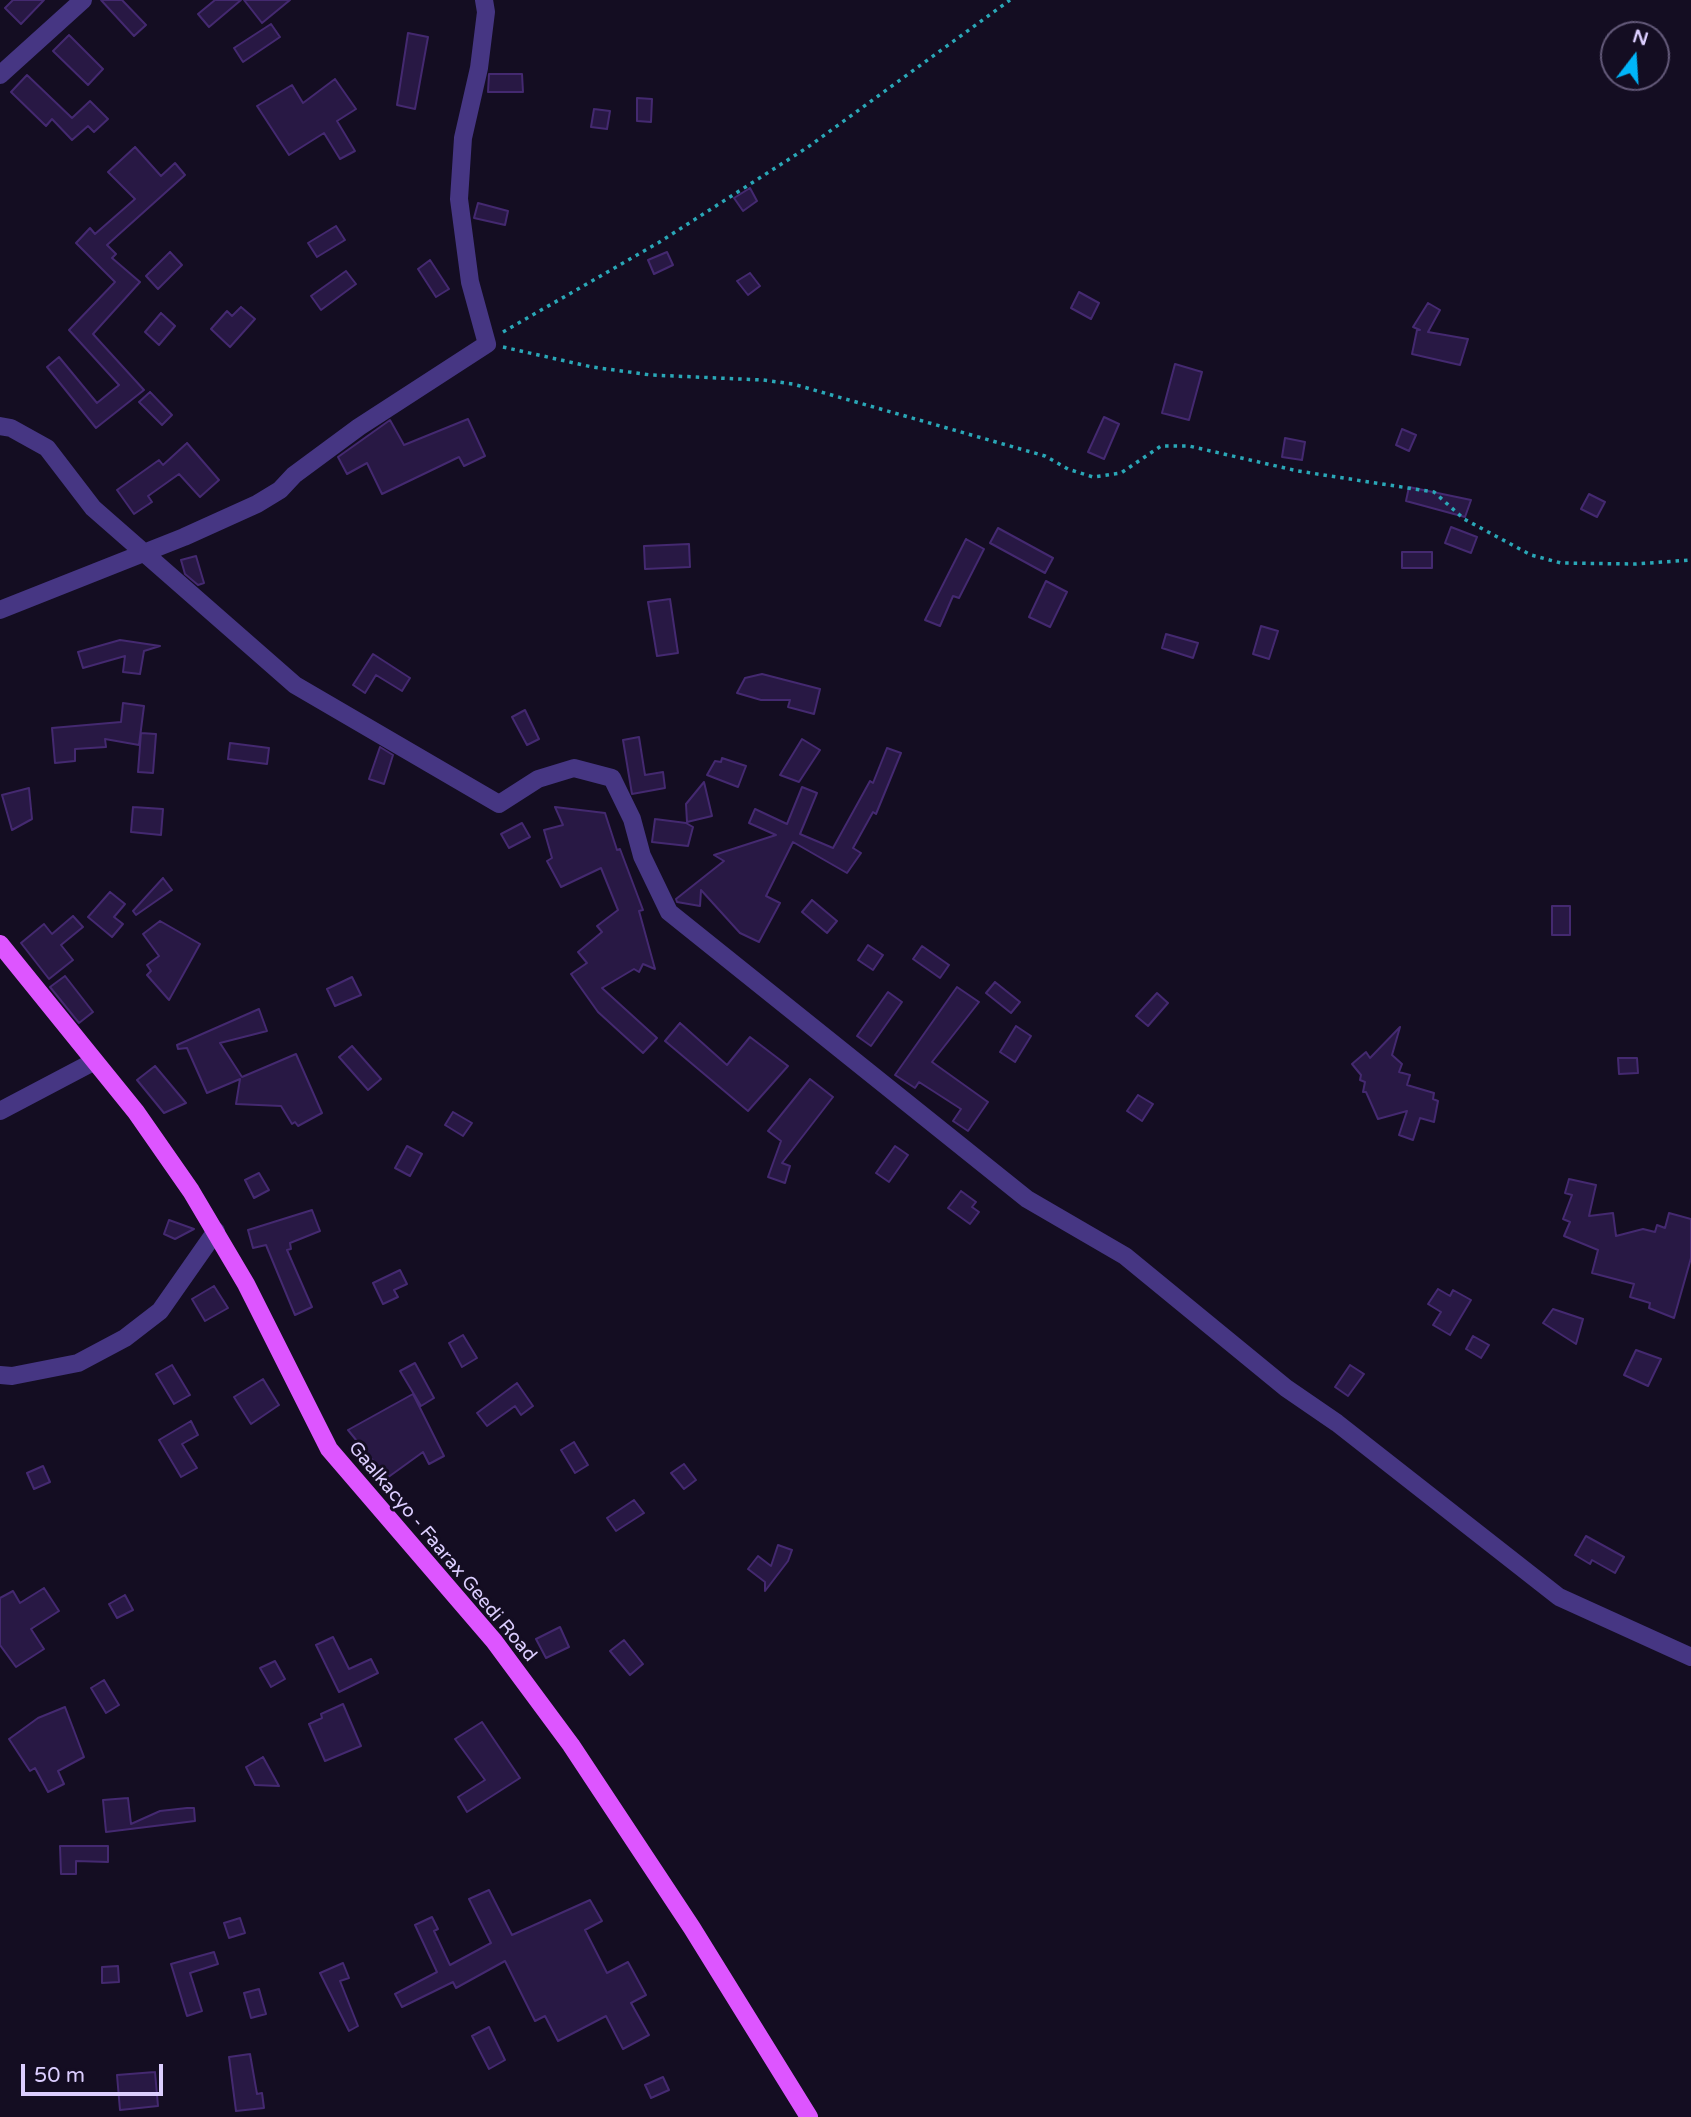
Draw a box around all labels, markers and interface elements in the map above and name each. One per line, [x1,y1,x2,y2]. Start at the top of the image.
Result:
north arrow [1600,21,1670,91]
text: N [1630,25,1651,51]
street label: Gaalkacyo - Faarax Geedi Road [343,1437,541,1667]
scale bar [24,2050,166,2094]
text: 50 m [34,2063,85,2088]

